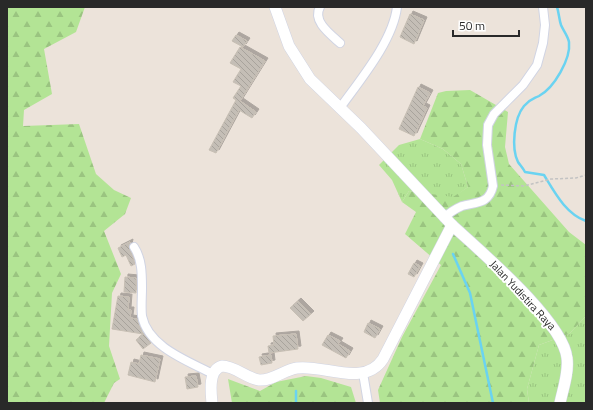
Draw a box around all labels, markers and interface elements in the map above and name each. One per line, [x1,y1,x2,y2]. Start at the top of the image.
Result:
scale bar [453,12,519,38]
text: 50 m [459,16,485,35]
street label: Jalan Yudistira Raya [486,256,560,334]

